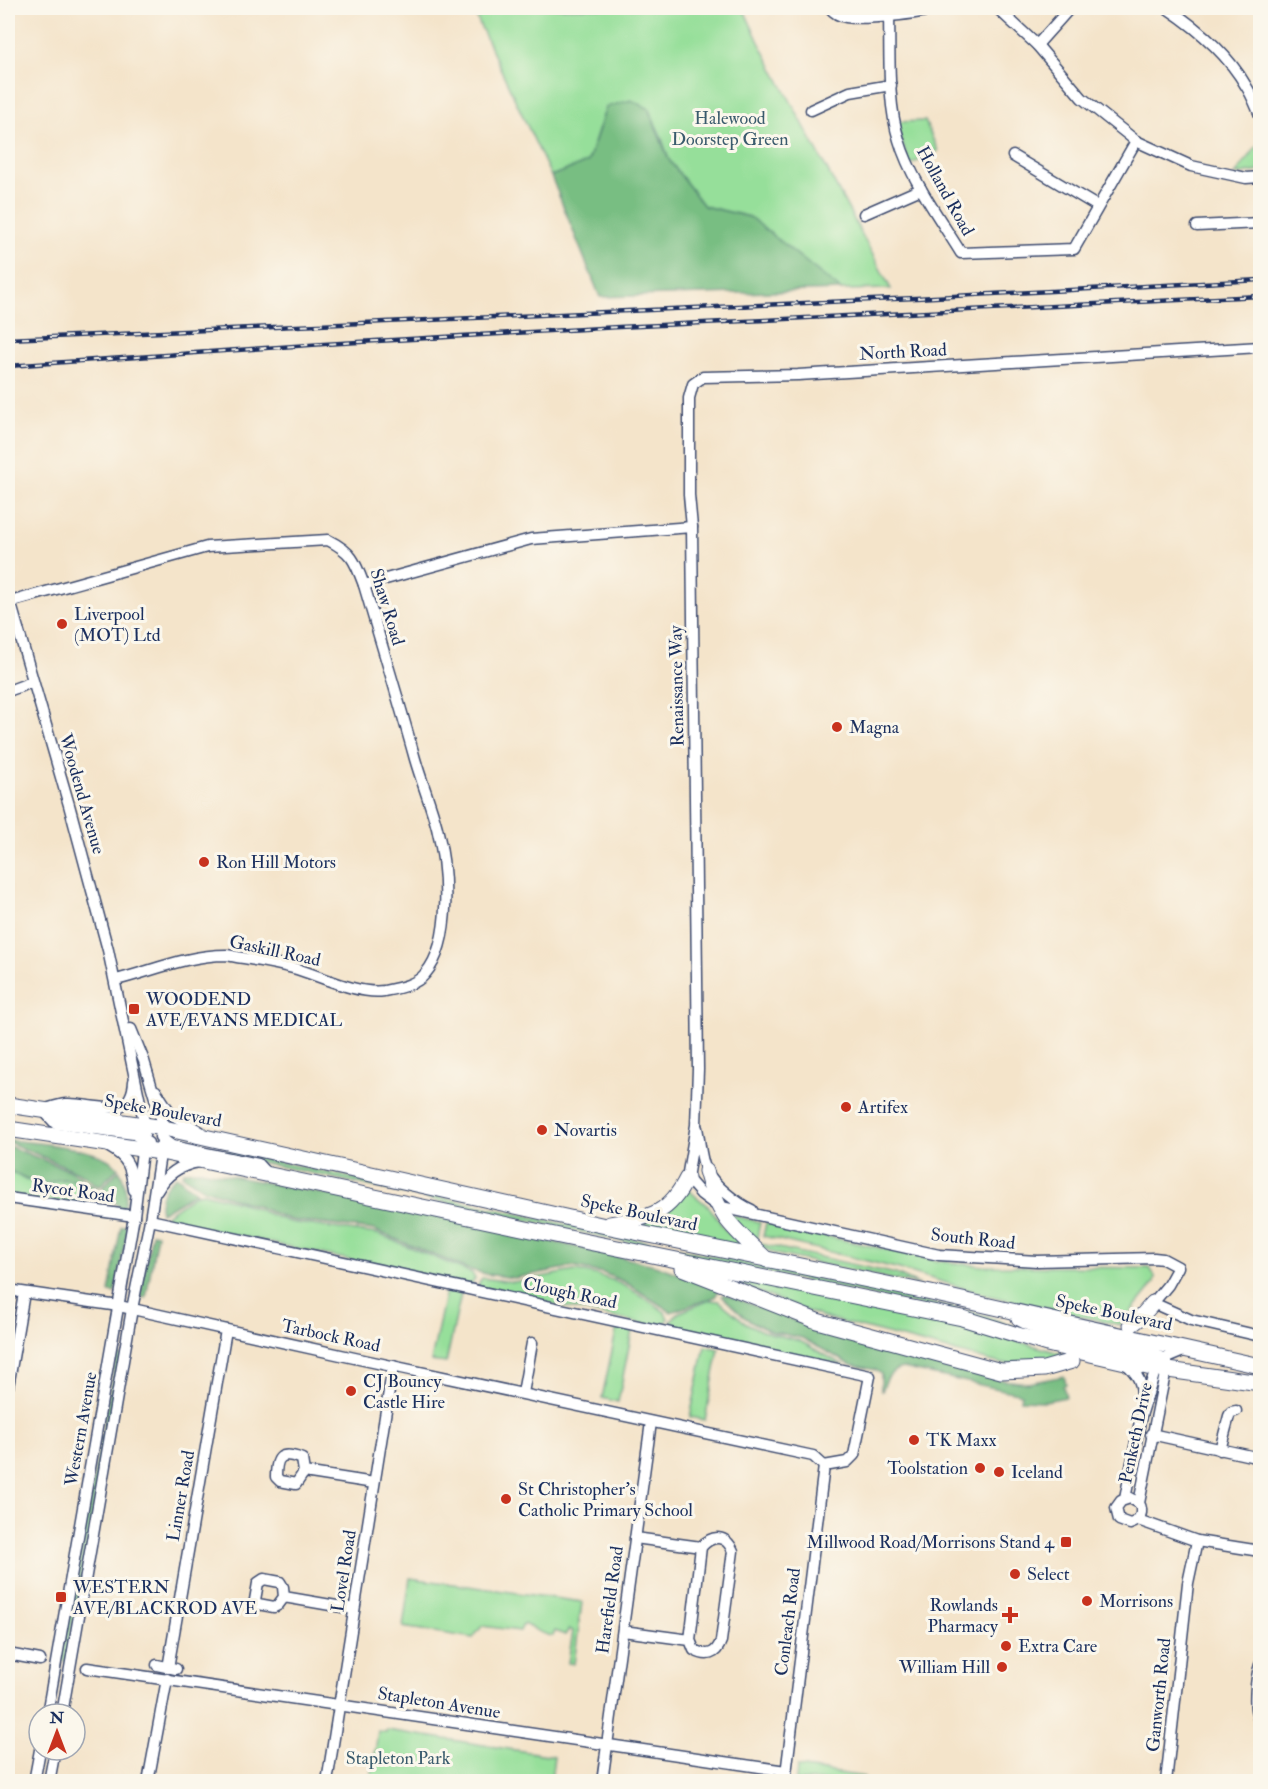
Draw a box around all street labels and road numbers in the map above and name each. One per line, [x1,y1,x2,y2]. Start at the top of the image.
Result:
street label: Holland Road [911,142,979,240]
street label: North Road [859,338,948,366]
street label: Shaw Road [364,566,410,648]
street label: Renaissance Way [664,624,690,747]
street label: Woodend Avenue [54,730,110,857]
street label: Gaskill Road [227,930,323,972]
street label: Speke Boulevard [103,1089,224,1133]
street label: Rycot Road [30,1174,116,1208]
street label: Speke Boulevard [579,1189,700,1237]
street label: South Road [930,1223,1016,1255]
street label: Clough Road [521,1272,619,1314]
street label: Speke Boulevard [1054,1289,1175,1337]
street label: Tarbock Road [280,1314,383,1358]
street label: Western Avenue [59,1370,102,1489]
street label: Penketh Drive [1114,1380,1158,1486]
street label: Linner Road [162,1449,200,1543]
street label: Lovel Road [326,1528,362,1614]
street label: Harefield Road [591,1545,629,1655]
street label: Conleach Road [770,1567,806,1677]
street label: Ganworth Road [1142,1637,1176,1753]
street label: Stapleton Avenue [376,1682,502,1724]

